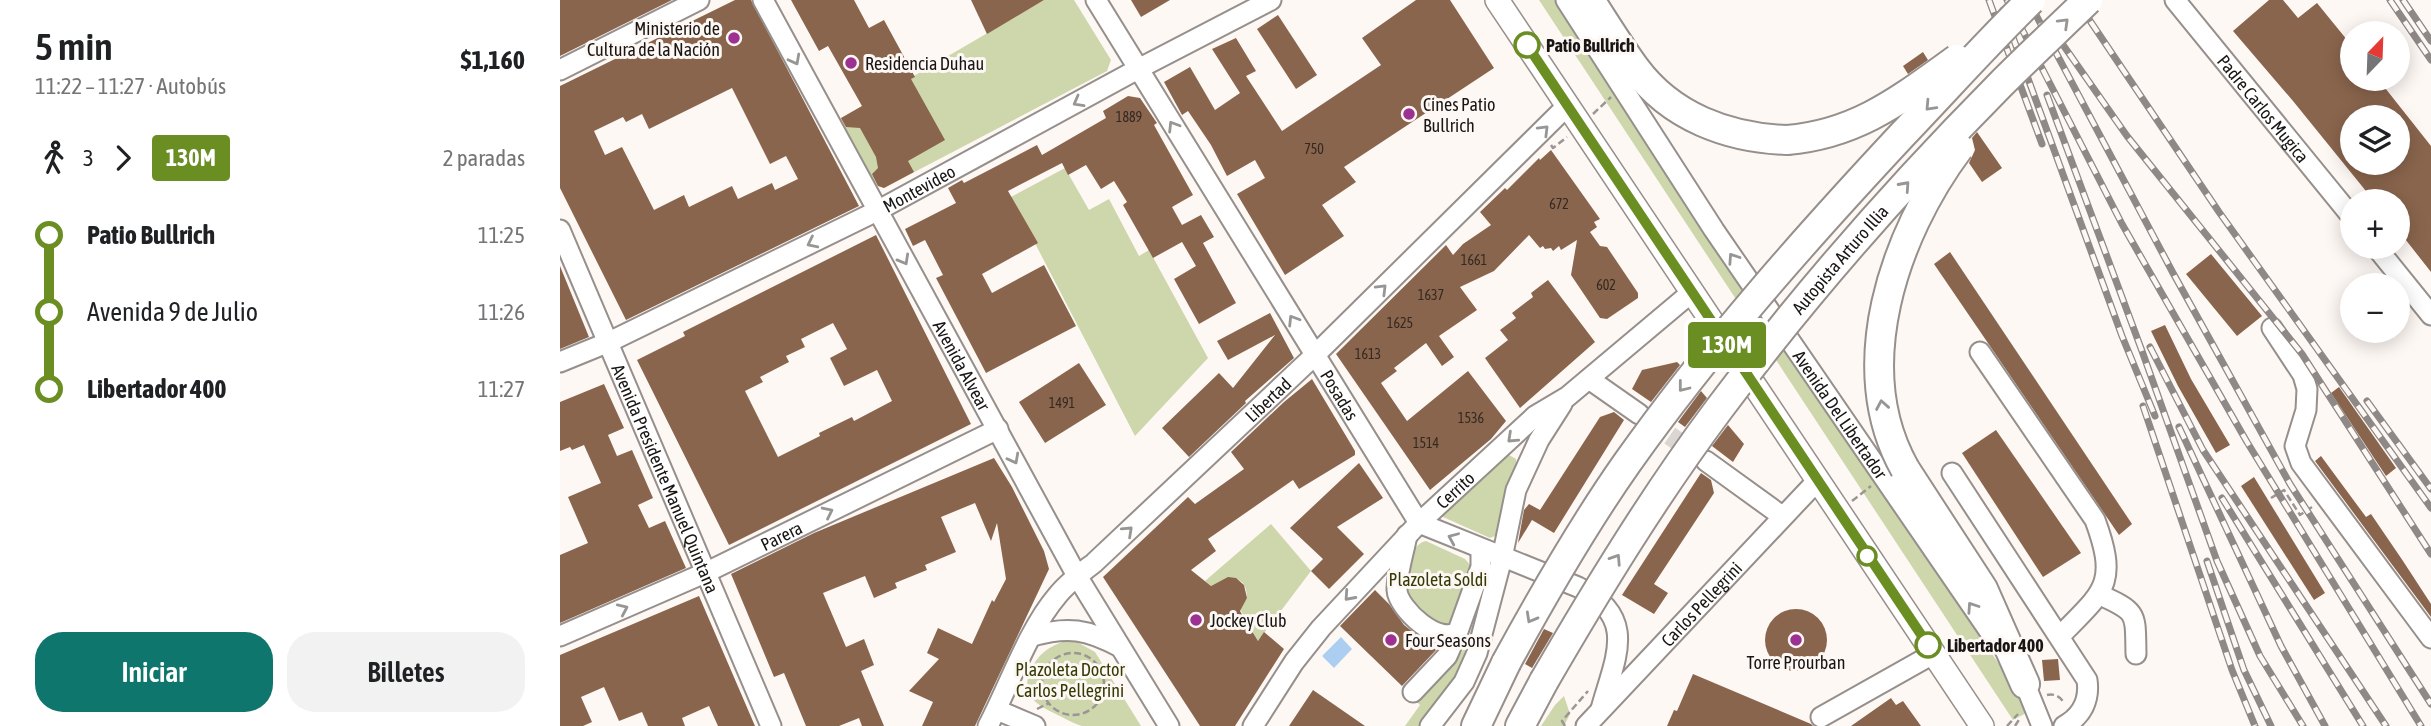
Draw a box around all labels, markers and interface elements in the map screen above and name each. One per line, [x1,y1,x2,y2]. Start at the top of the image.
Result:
place label: Ministerio de Cultura de la Nación [587,18,720,60]
one-way arrow [2056,19,2069,32]
north arrow [2340,21,2410,91]
map controls [2340,21,2410,343]
text: 5 min [35,25,113,68]
marker: Ministerio de Cultura de la Nación [726,30,742,46]
marker: Patio Bullrich [1514,32,1540,58]
place label: Patio Bullrich [1546,35,1635,56]
text: $1,160 [461,45,525,75]
street label: Padre Carlos Mugica [2213,50,2314,167]
one-way arrow [787,53,801,65]
place label: Residencia Duhau [865,53,984,74]
marker: Residencia Duhau [843,55,859,71]
text: 11:22 – 11:27 · Autobús [35,73,226,99]
one-way arrow [1073,94,1085,107]
place label: Cines Patio Bullrich [1423,94,1496,136]
one-way arrow [1926,98,1938,111]
button: layers [2340,105,2410,175]
marker: Cines Patio Bullrich [1401,106,1417,122]
house number: 1889 [1116,109,1142,125]
one-way arrow [1169,121,1182,134]
one-way arrow [1535,125,1548,138]
icon: walk [35,139,73,177]
icon: forward [104,139,142,177]
house number: 750 [1304,141,1324,157]
text: 130M [166,144,216,171]
text: 3 [83,145,94,171]
text: 2 paradas [443,145,525,171]
street label: Montevideo [879,160,959,216]
one-way arrow [1897,181,1909,194]
button: + [2340,189,2410,259]
house number: 672 [1549,196,1569,212]
street label: Autopista Arturo Illia [1787,200,1892,318]
text: Patio Bullrich [87,220,215,250]
text: 11:25 [478,222,525,248]
one-way arrow [807,234,819,248]
house number: 1661 [1461,252,1487,268]
one-way arrow [896,253,909,265]
one-way arrow [1729,253,1741,266]
button: − [2340,273,2410,343]
house number: 602 [1596,277,1616,293]
one-way arrow [1373,285,1386,298]
house number: 1637 [1418,287,1444,303]
text: Avenida 9 de Julio [87,297,258,327]
text: 11:26 [478,299,525,325]
one-way arrow [1289,314,1302,327]
house number: 1625 [1387,315,1413,331]
street label: Avenida Alvear [929,317,995,414]
line badge: 130M [1678,322,1776,368]
text: 130M [1702,331,1752,358]
house number: 1613 [1355,346,1381,362]
street label: Avenida Del Libertador [1789,346,1892,483]
street label: Avenida Presidente Manuel Quintana [608,361,724,596]
street label: Posadas [1316,366,1363,424]
street label: Libertad [1241,373,1295,426]
text: Libertador 400 [87,374,227,404]
text: 11:27 [478,376,525,402]
one-way arrow [1679,380,1692,392]
house number: 1491 [1049,395,1075,411]
one-way arrow [1875,399,1890,411]
house number: 1536 [1458,410,1485,426]
one-way arrow [1507,429,1520,442]
house number: 1514 [1413,435,1440,451]
one-way arrow [1006,452,1020,464]
street label: Cerrito [1431,467,1478,513]
one-way arrow [821,507,833,521]
street label: Parera [757,516,805,555]
one-way arrow [1120,526,1133,539]
one-way arrow [1448,532,1461,546]
unlabelled marker [1857,546,1877,566]
one-way arrow [1608,554,1621,567]
street label: Carlos Pellegrini [1657,557,1746,650]
park label: Plazoleta Soldi [1389,569,1487,590]
one-way arrow [1345,588,1357,601]
one-way arrow [1968,602,1980,615]
one-way arrow [615,603,628,617]
place label: Jockey Club [1210,610,1286,631]
one-way arrow [1526,610,1539,623]
marker: Jockey Club [1188,612,1204,628]
place label: Four Seasons [1405,630,1491,651]
button: Iniciar [35,632,273,712]
button: Billetes [287,632,525,712]
marker: Four Seasons [1383,632,1399,648]
marker: Torre Prourban [1788,632,1804,648]
marker: Libertador 400 [1915,632,1941,658]
place label: Libertador 400 [1947,635,2044,656]
place label: Torre Prourban [1747,652,1845,673]
park label: Plazoleta Doctor Carlos Pellegrini [1015,659,1125,701]

